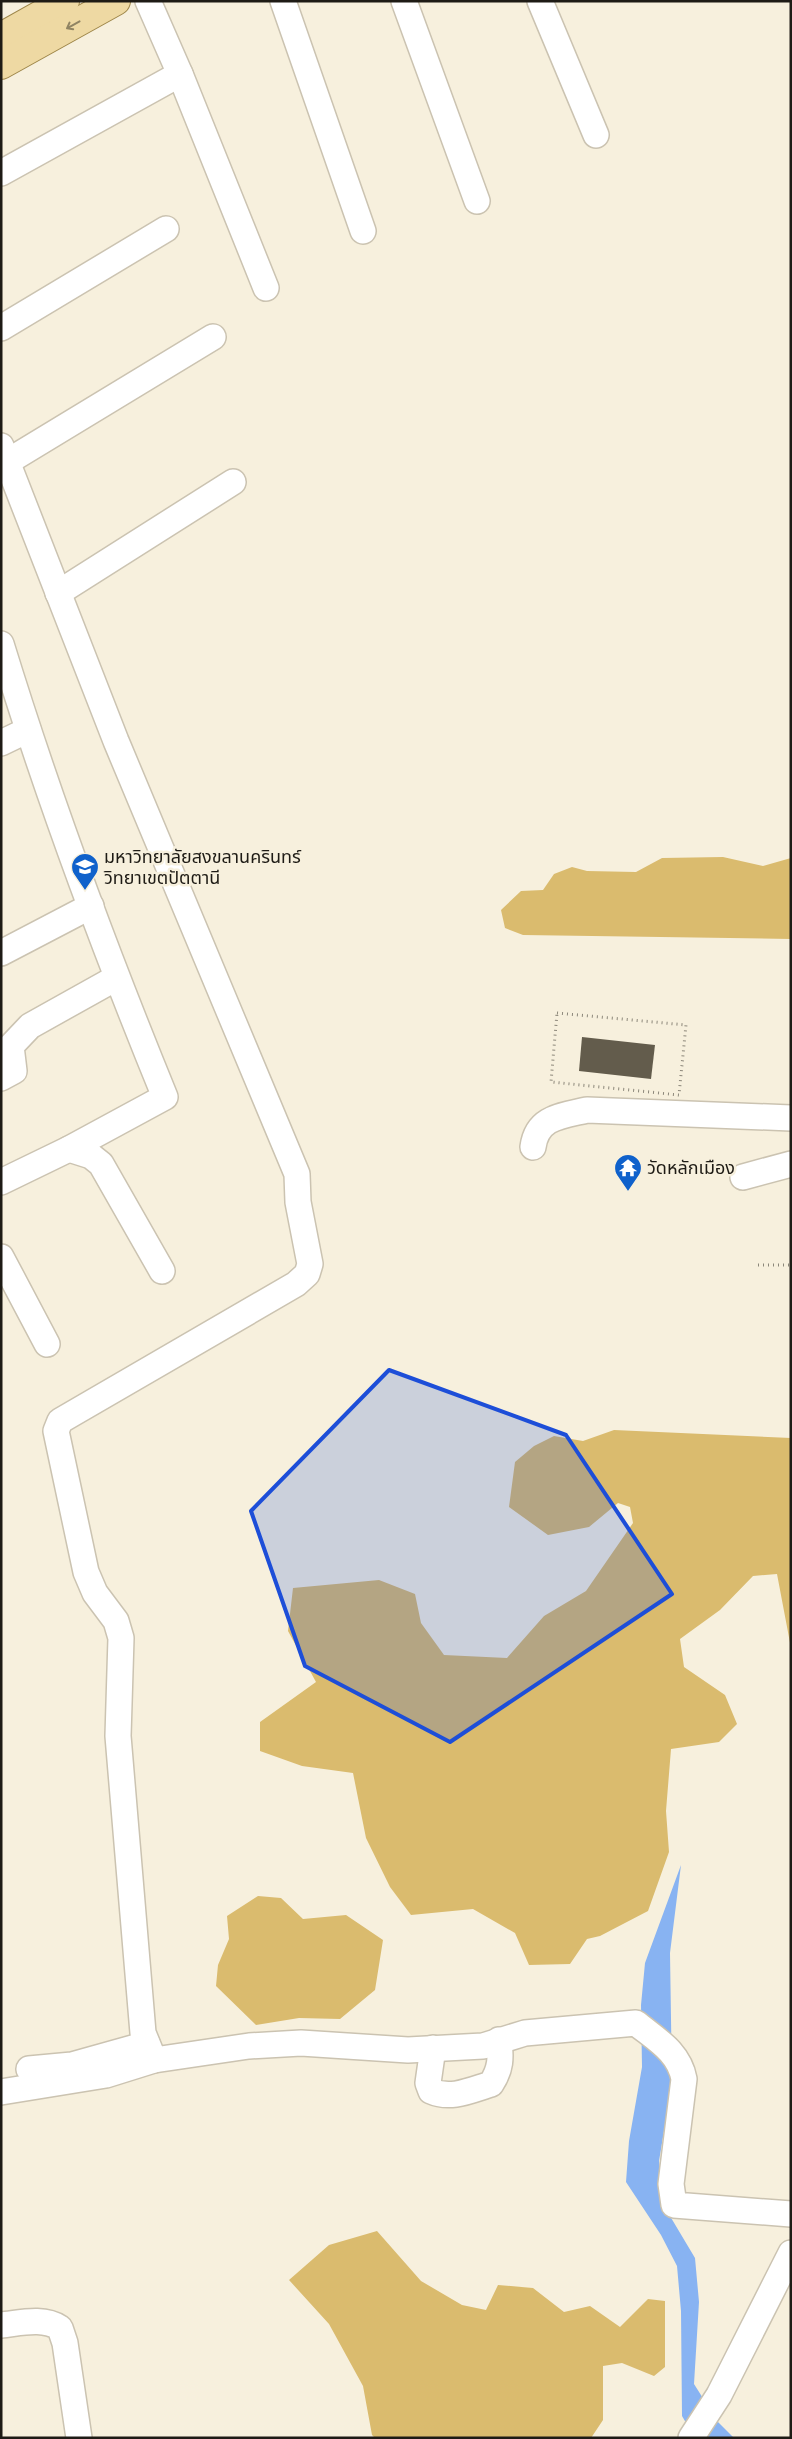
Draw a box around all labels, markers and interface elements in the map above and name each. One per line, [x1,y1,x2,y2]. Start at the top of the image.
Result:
one-way arrow [66,20,81,30]
place label: มหาวิทยาลัยสงขลานครินทร์ วิทยาเขตปัตตานี [103,844,302,891]
school or university icon: มหาวิทยาลัยสงขลานครินทร์ วิทยาเขตปัตตานี [70,852,100,891]
temple icon: วัดหลักเมือง [613,1153,643,1192]
place label: วัดหลักเมือง [647,1155,735,1181]

